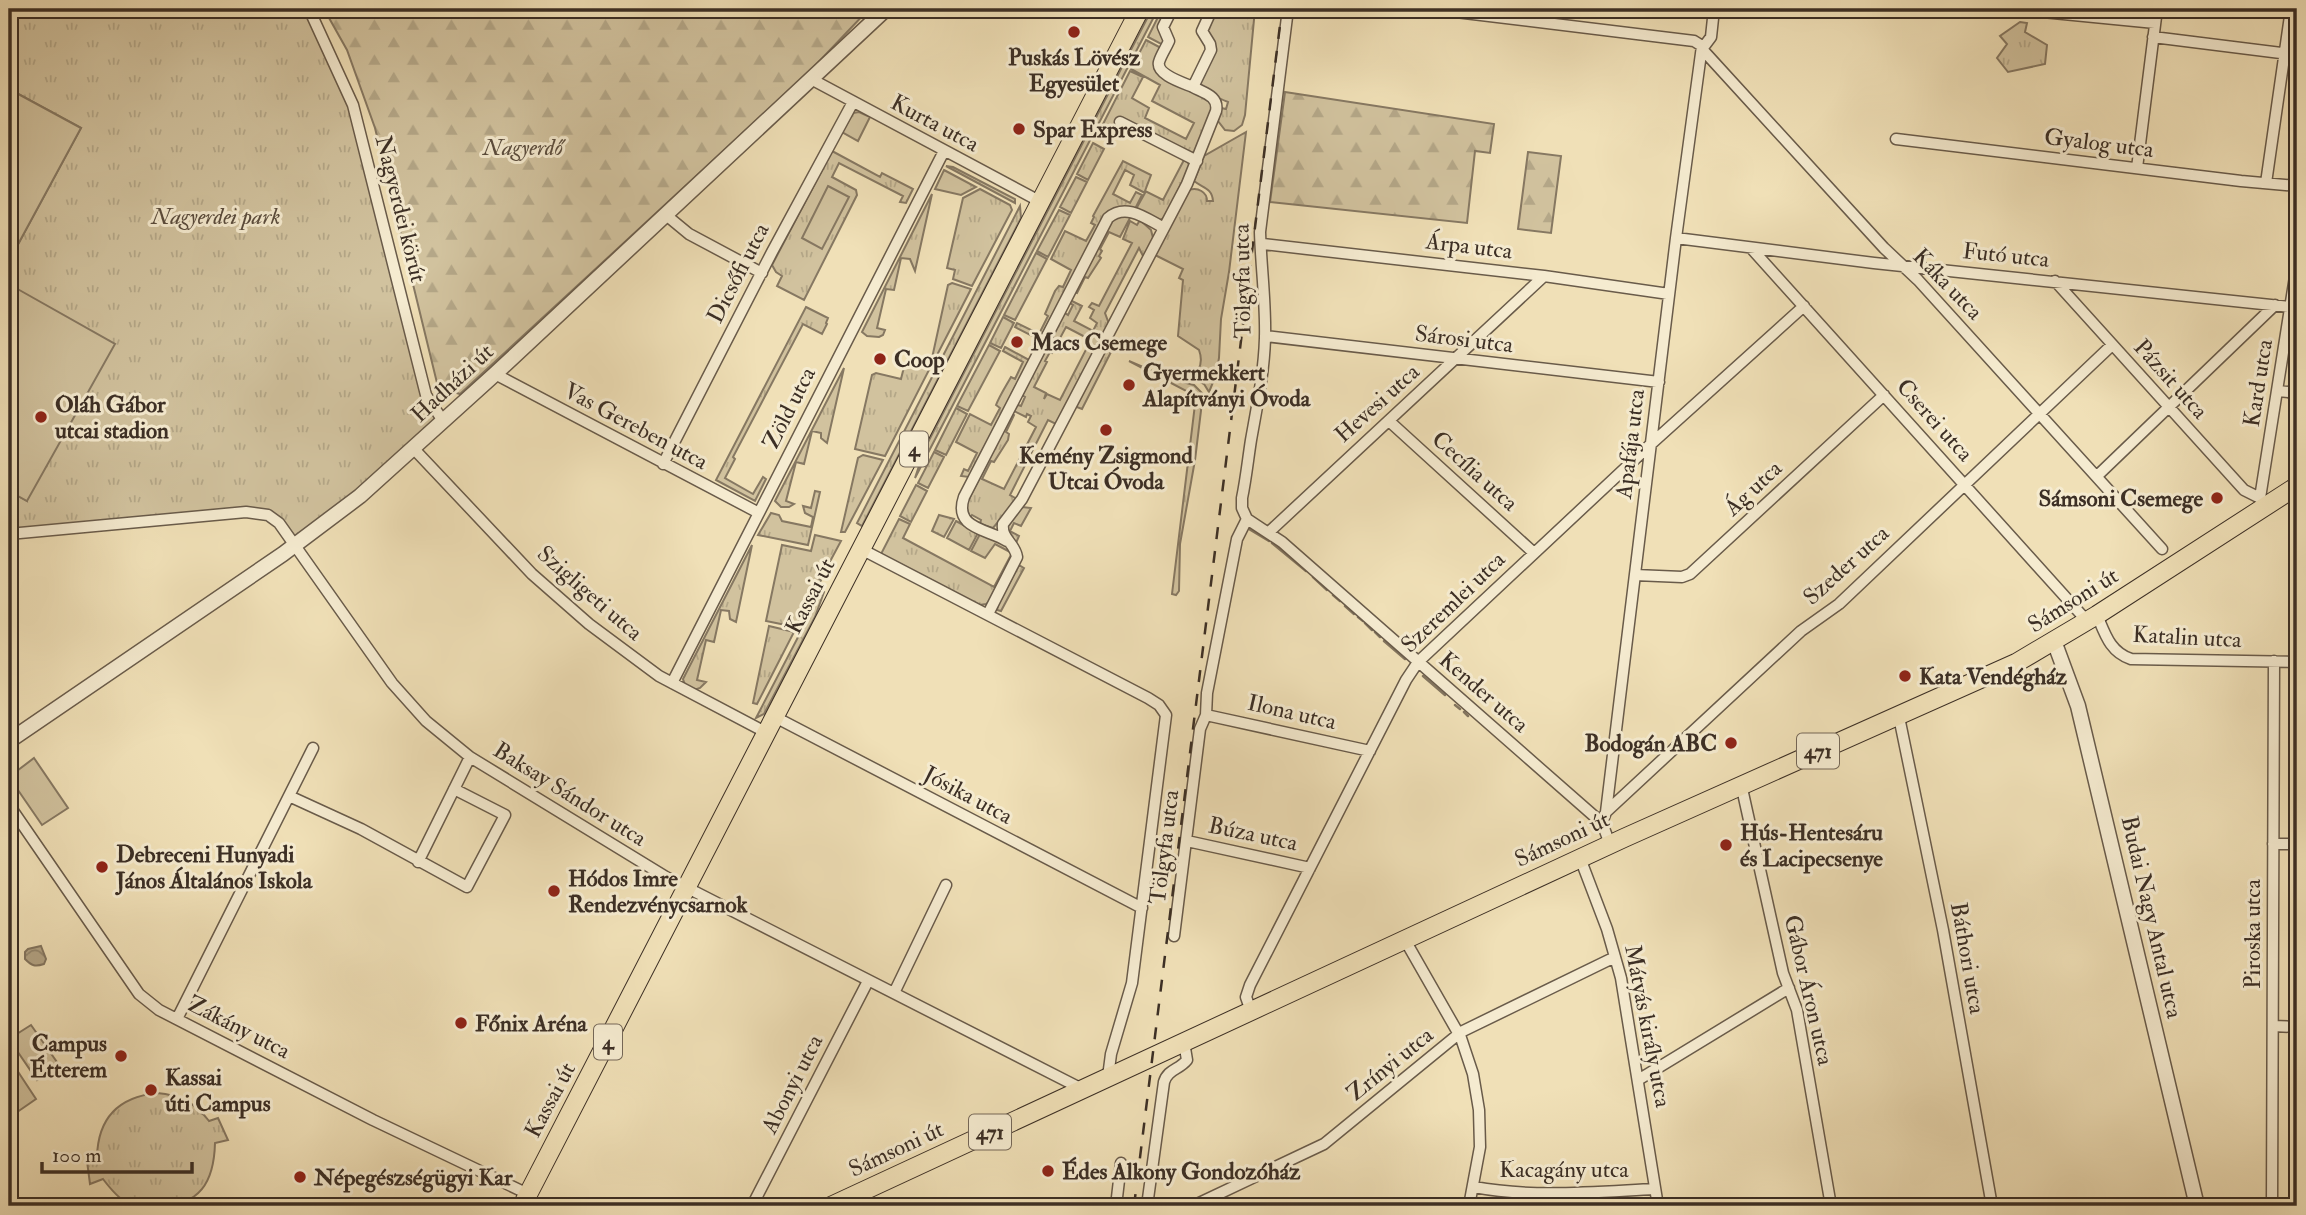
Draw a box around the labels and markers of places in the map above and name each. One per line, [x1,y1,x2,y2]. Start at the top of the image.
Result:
marker: Puskás Lövész Egyesület [1066,24,1082,40]
place label: Puskás Lövész Egyesület [1008,43,1141,99]
place label: Spar Express [1033,115,1153,145]
marker: Spar Express [1011,121,1027,137]
place label: Macs Csemege [1030,328,1168,358]
marker: Macs Csemege [1009,334,1025,350]
place label: Coop [894,345,945,375]
marker: Coop [872,351,888,367]
place label: Gyermekkert Alapítványi Óvoda [1142,358,1312,414]
marker: Gyermekkert Alapítványi Óvoda [1121,377,1137,393]
place label: Oláh Gábor utcai stadion [54,390,169,445]
marker: Oláh Gábor utcai stadion [33,409,49,425]
marker: Kemény Zsigmond Utcai Óvoda [1098,422,1114,438]
place label: Kemény Zsigmond Utcai Óvoda [1019,441,1194,496]
place label: Sámsoni Csemege [2038,484,2203,514]
marker: Sámsoni Csemege [2209,490,2225,506]
place label: Kata Vendégház [1919,662,2068,692]
marker: Kata Vendégház [1897,668,1913,684]
place label: Bodogán ABC [1584,729,1717,759]
marker: Bodogán ABC [1723,735,1739,751]
place label: Hús-Hentesáru és Lacipecsenye [1740,818,1883,874]
marker: Hús-Hentesáru és Lacipecsenye [1718,837,1734,853]
place label: Debreceni Hunyadi János Általános Iskola [115,840,314,896]
marker: Debreceni Hunyadi János Általános Iskola [94,859,110,875]
place label: Hódos Imre Rendezvénycsarnok [568,864,749,920]
marker: Hódos Imre Rendezvénycsarnok [546,883,562,899]
place label: Főnix Aréna [475,1009,589,1038]
marker: Főnix Aréna [453,1015,469,1031]
place label: Campus Étterem [30,1029,107,1084]
marker: Campus Étterem [113,1048,129,1064]
place label: Kassai úti Campus [164,1063,271,1119]
marker: Kassai úti Campus [143,1082,159,1098]
place label: Édes Alkony Gondozóház [1062,1156,1301,1187]
place label: Népegészségügyi Kar [313,1163,513,1193]
marker: Édes Alkony Gondozóház [1040,1163,1056,1179]
marker: Népegészségügyi Kar [292,1169,308,1185]

